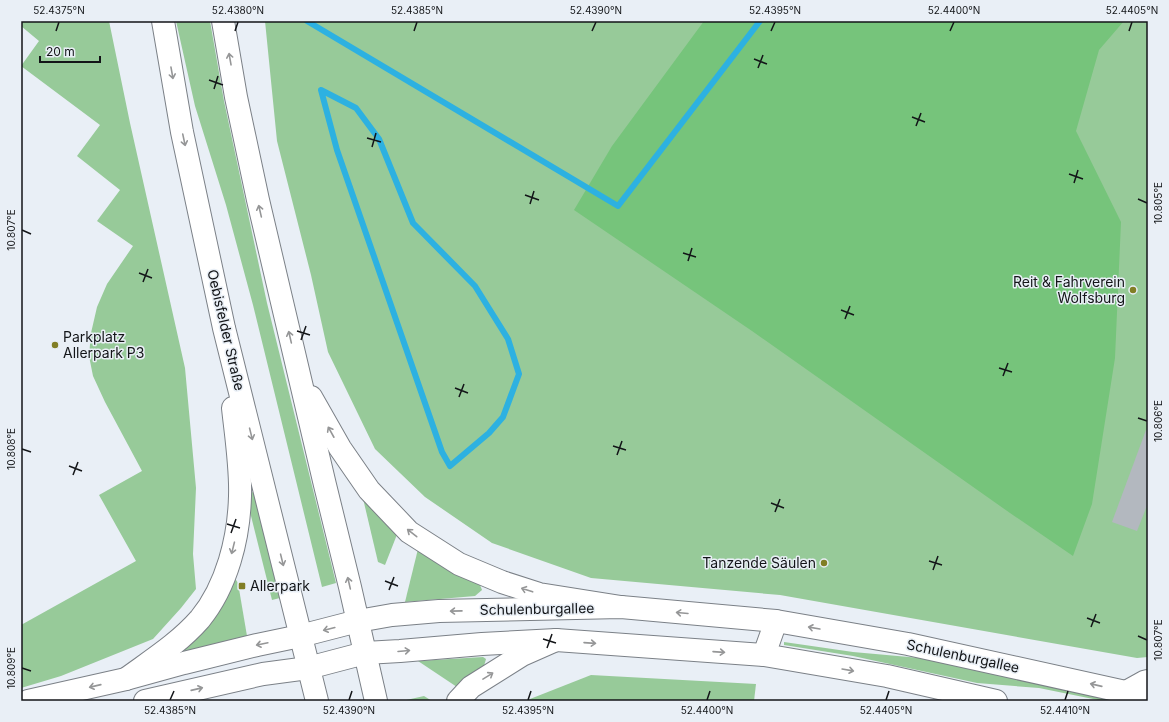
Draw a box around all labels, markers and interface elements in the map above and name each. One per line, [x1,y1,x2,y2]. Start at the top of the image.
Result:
text: 52.4375°N [33,4,85,16]
text: 52.4380°N [212,4,264,16]
text: 52.4385°N [391,4,443,16]
text: 52.4390°N [570,4,622,16]
text: 52.4395°N [749,4,801,16]
text: 52.4400°N [928,4,980,16]
text: 52.4405°N [1106,4,1158,16]
scale bar [40,38,100,64]
text: 20 m [46,44,75,59]
one-way arrow [225,53,233,66]
one-way arrow [168,66,176,79]
one-way arrow [180,133,188,146]
text: 10.805°E [1152,182,1164,224]
one-way arrow [256,205,264,218]
text: 10.807°E [5,209,17,251]
street label: Oebisfelder Straße [204,268,249,392]
place label: Reit & Fahrverein Wolfsburg [1013,273,1125,306]
marker: Reit & Fahrverein Wolfsburg [1128,285,1138,295]
place label: Parkplatz Allerpark P3 [63,328,144,361]
one-way arrow [286,331,294,344]
marker: Parkplatz Allerpark P3 [50,340,60,350]
text: 10.806°E [1152,400,1164,442]
one-way arrow [327,426,334,438]
one-way arrow [247,427,255,440]
text: 10.808°E [5,428,17,470]
one-way arrow [406,529,417,537]
one-way arrow [228,542,236,555]
one-way arrow [278,553,286,566]
place label: Tanzende Säulen [702,554,816,571]
marker: Tanzende Säulen [819,558,829,568]
place label: Allerpark [250,577,310,594]
one-way arrow [345,577,353,590]
marker: Allerpark [237,581,247,591]
one-way arrow [522,586,534,594]
street label: Schulenburgallee [479,599,595,618]
one-way arrow [450,607,463,615]
one-way arrow [676,609,689,616]
text: 10.807°E [1152,619,1164,661]
one-way arrow [808,624,821,632]
one-way arrow [323,625,336,633]
street label: Schulenburgallee [905,635,1021,676]
one-way arrow [583,639,596,646]
one-way arrow [256,640,269,648]
text: 10.809°E [5,647,17,689]
one-way arrow [397,647,410,655]
one-way arrow [712,649,725,656]
one-way arrow [841,666,854,674]
one-way arrow [482,672,494,680]
one-way arrow [1090,681,1103,689]
one-way arrow [89,682,102,690]
one-way arrow [190,685,203,693]
text: 52.4385°N [144,704,196,716]
text: 52.4390°N [323,704,375,716]
text: 52.4395°N [502,704,554,716]
text: 52.4400°N [681,704,733,716]
text: 52.4405°N [860,704,912,716]
text: 52.4410°N [1040,704,1090,716]

